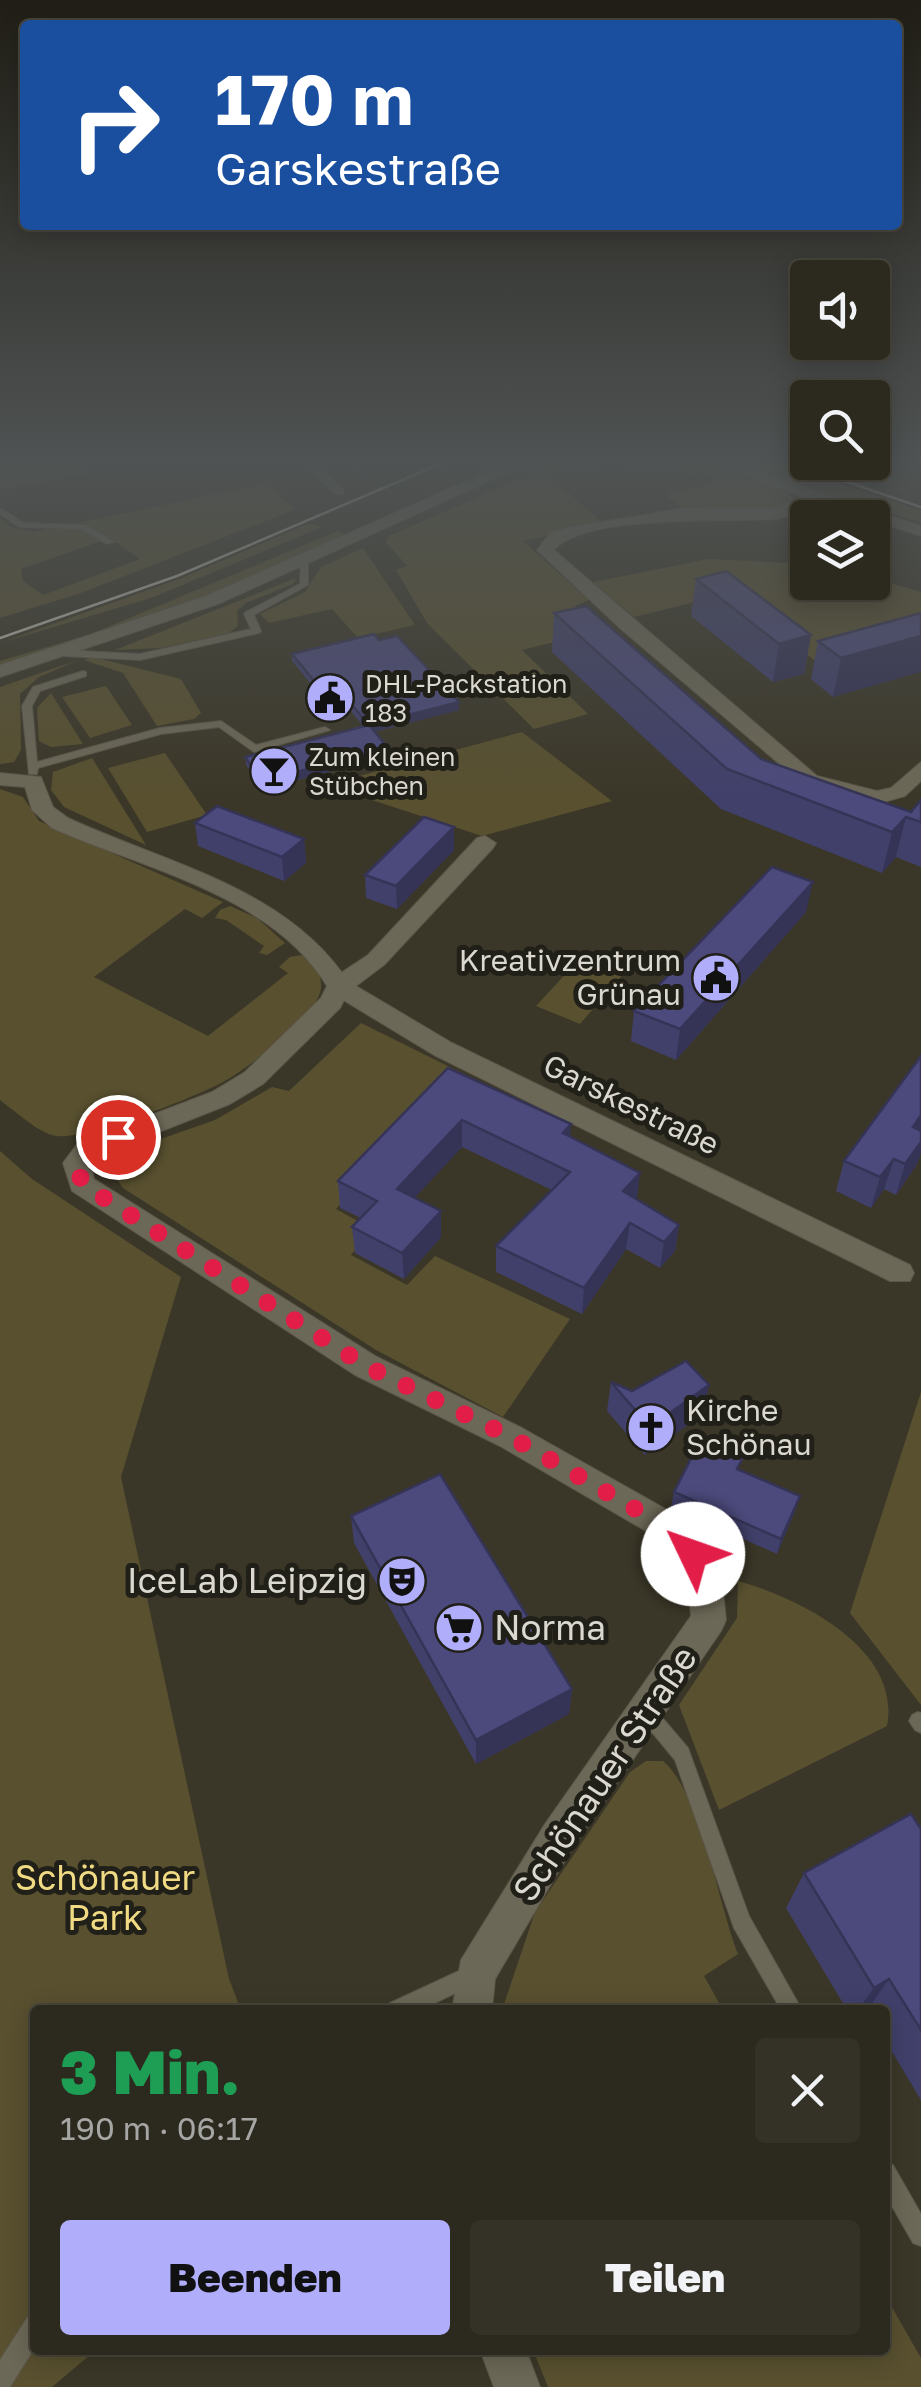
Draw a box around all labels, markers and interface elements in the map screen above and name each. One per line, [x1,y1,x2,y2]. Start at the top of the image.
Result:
text: 170 m [215,56,413,140]
icon: right [50,60,180,190]
text: Garskestraße [215,141,501,195]
map controls [790,260,890,600]
button: sound [790,260,890,360]
button: search [790,380,890,480]
button: layers [790,500,890,600]
place label: DHL-Packstation 183 [365,668,567,728]
public building icon: DHL-Packstation 183 [304,672,356,724]
place label: Zum kleinen Stübchen [309,741,455,801]
bar icon: Zum kleinen Stübchen [248,745,300,797]
place label: Kreativzentrum Grünau [459,942,681,1012]
public building icon: Kreativzentrum Grünau [690,952,742,1004]
street label: Garskestraße [538,1046,725,1162]
pin [76,1095,161,1180]
icon: arrive [91,1110,146,1165]
place label: Kirche Schönau [686,1392,812,1462]
church icon: Kirche Schönau [625,1402,677,1454]
position arrow [641,1502,745,1606]
theatre icon: IceLab Leipzig [376,1555,428,1607]
place label: IceLab Leipzig [127,1559,367,1601]
supermarket icon: Norma [433,1602,485,1654]
place label: Norma [494,1606,606,1648]
street label: Schönauer Straße [503,1638,705,1909]
park label: Schönauer Park [15,1856,195,1938]
text: 3 Min. [60,2035,240,2107]
button: close [755,2038,860,2143]
text: 190 m · 06:17 [60,2109,258,2147]
button: Beenden [60,2220,450,2335]
button: Teilen [470,2220,860,2335]

